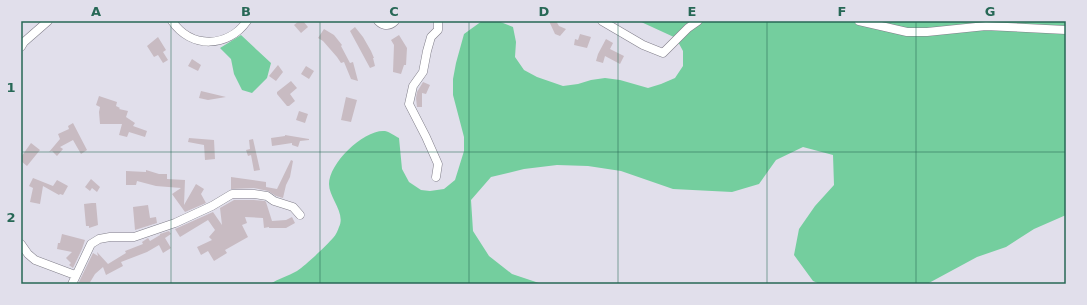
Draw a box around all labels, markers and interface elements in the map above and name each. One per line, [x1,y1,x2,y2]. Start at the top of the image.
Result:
text: A [91,4,101,19]
text: B [241,4,251,19]
text: C [389,4,399,19]
text: D [539,4,550,19]
text: E [688,4,696,19]
text: F [838,4,846,19]
text: G [985,4,995,19]
text: 1 [6,80,16,95]
text: 2 [6,210,16,225]

